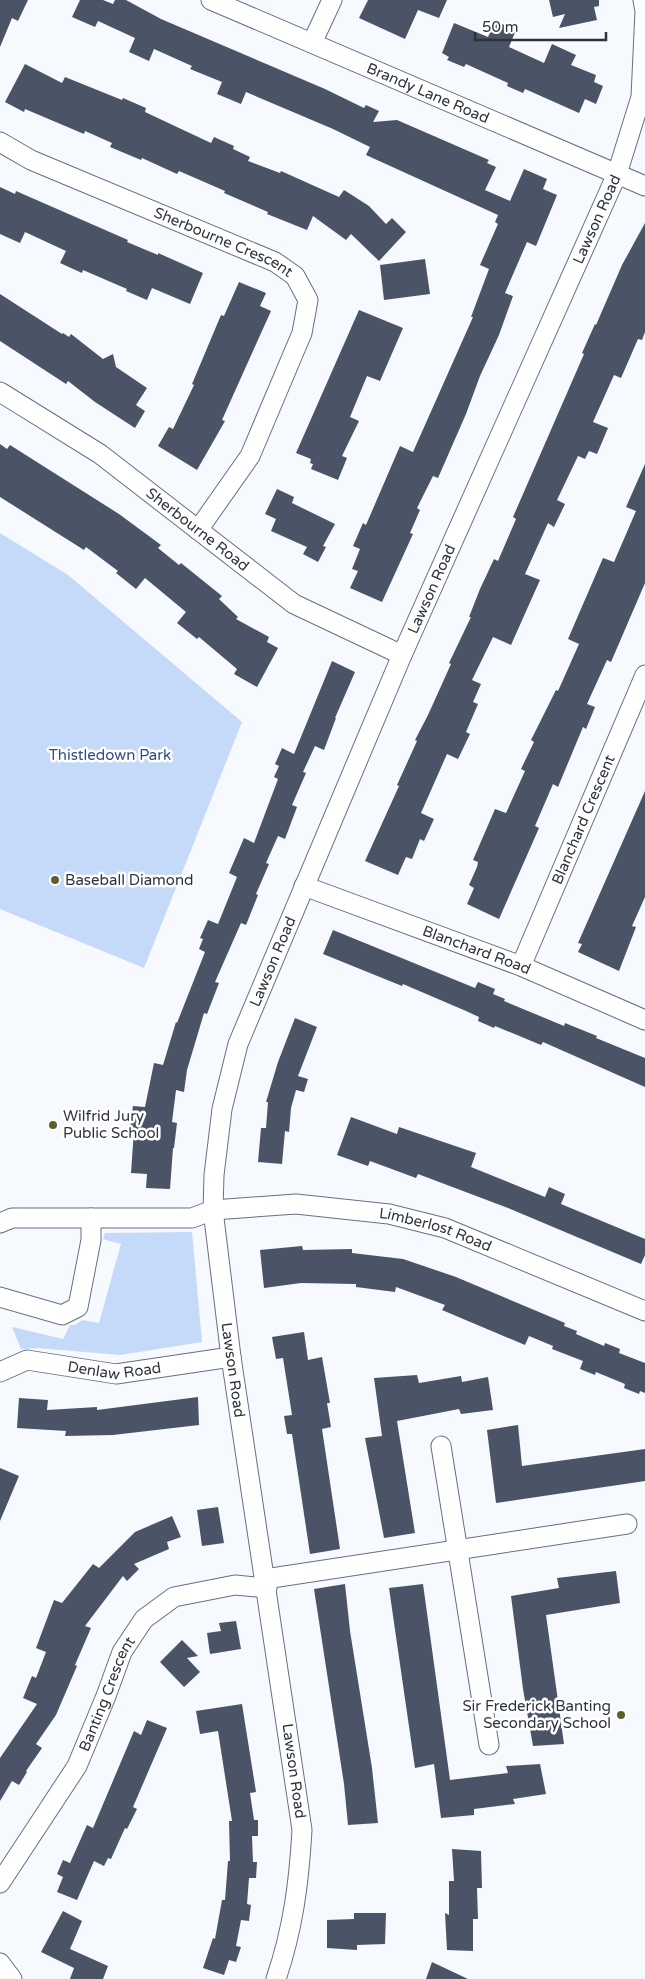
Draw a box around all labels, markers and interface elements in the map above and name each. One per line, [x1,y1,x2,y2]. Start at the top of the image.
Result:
scale bar [475,10,606,42]
text: 50 m [482,18,519,36]
street label: Brandy Lane Road [364,59,492,127]
street label: Lawson Road [569,172,625,267]
street label: Sherbourne Crescent [151,203,297,281]
street label: Sherbourne Road [143,484,253,575]
street label: Lawson Road [404,542,459,636]
park label: Thistledown Park [49,746,171,764]
street label: Blanchard Crescent [548,752,619,887]
place label: Baseball Diamond [65,871,194,889]
marker: Baseball Diamond [49,874,61,886]
street label: Lawson Road [246,914,300,1009]
street label: Blanchard Road [420,922,533,978]
place label: Wilfrid Jury Public School [63,1107,159,1142]
marker: Wilfrid Jury Public School [47,1119,59,1131]
street label: Limberlost Road [378,1204,494,1255]
street label: Lawson Road [217,1321,249,1419]
street label: Denlaw Road [66,1358,162,1384]
street label: Banting Crescent [75,1633,139,1754]
place label: Sir Frederick Banting Secondary School [462,1697,611,1732]
marker: Sir Frederick Banting Secondary School [615,1709,627,1721]
street label: Lawson Road [278,1722,310,1820]

